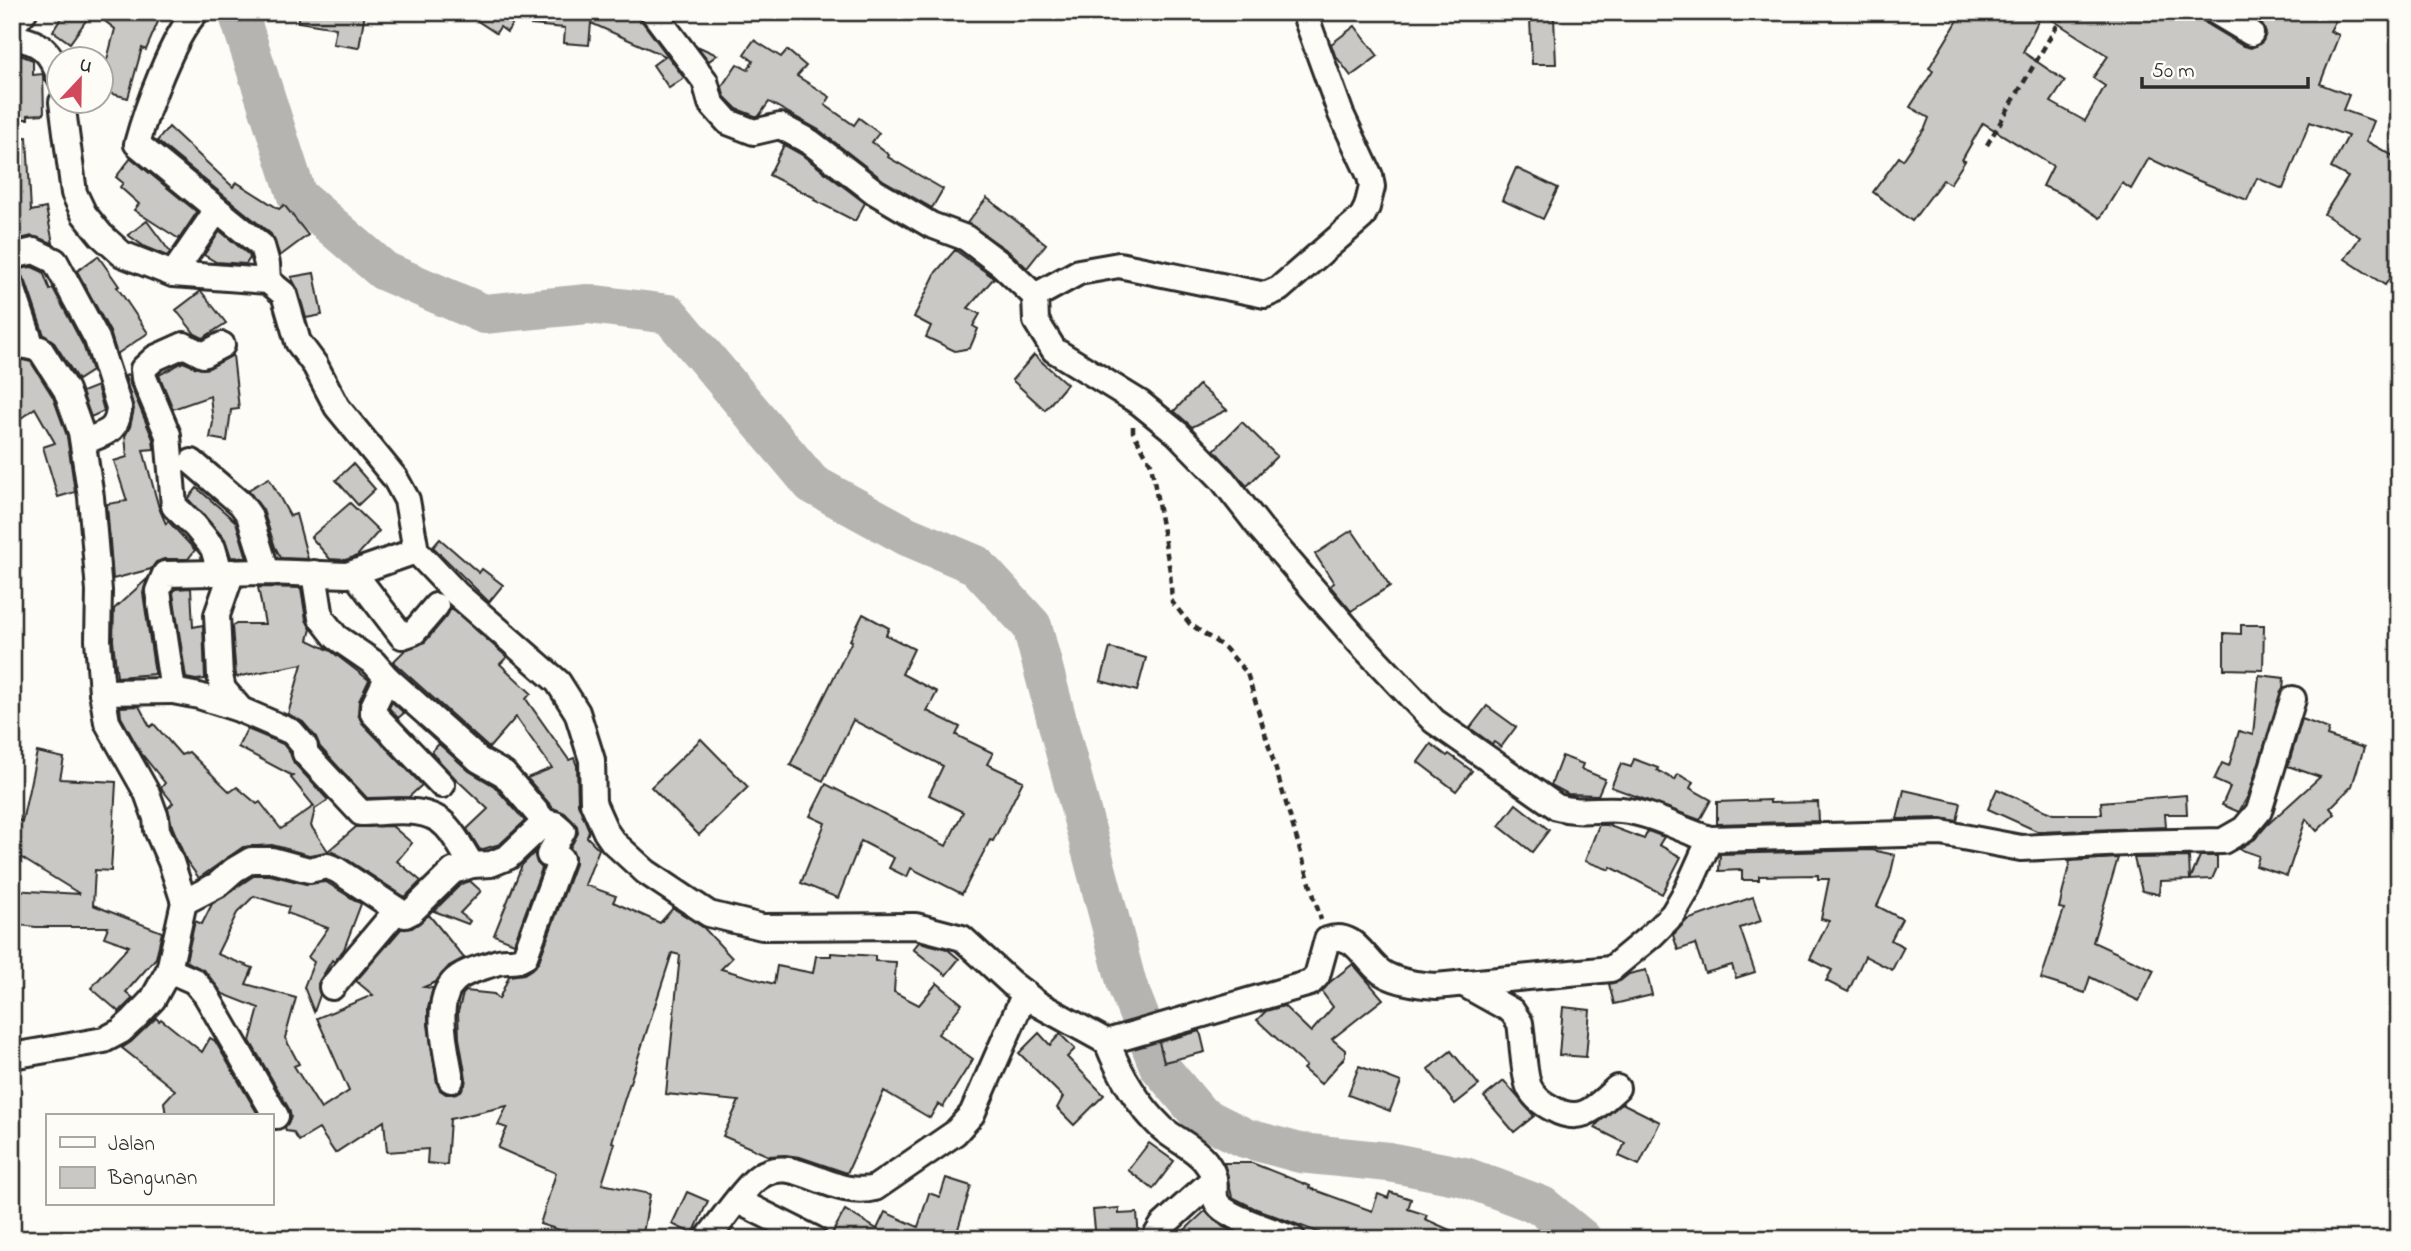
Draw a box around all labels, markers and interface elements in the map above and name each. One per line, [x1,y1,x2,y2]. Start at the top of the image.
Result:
north arrow [46,46,116,116]
scale bar [2142,46,2308,90]
text: U [75,52,96,81]
text: 50 m [2152,57,2195,87]
legend [46,1114,273,1206]
text: Jalan [108,1130,155,1160]
text: Bangunan [107,1164,197,1196]

